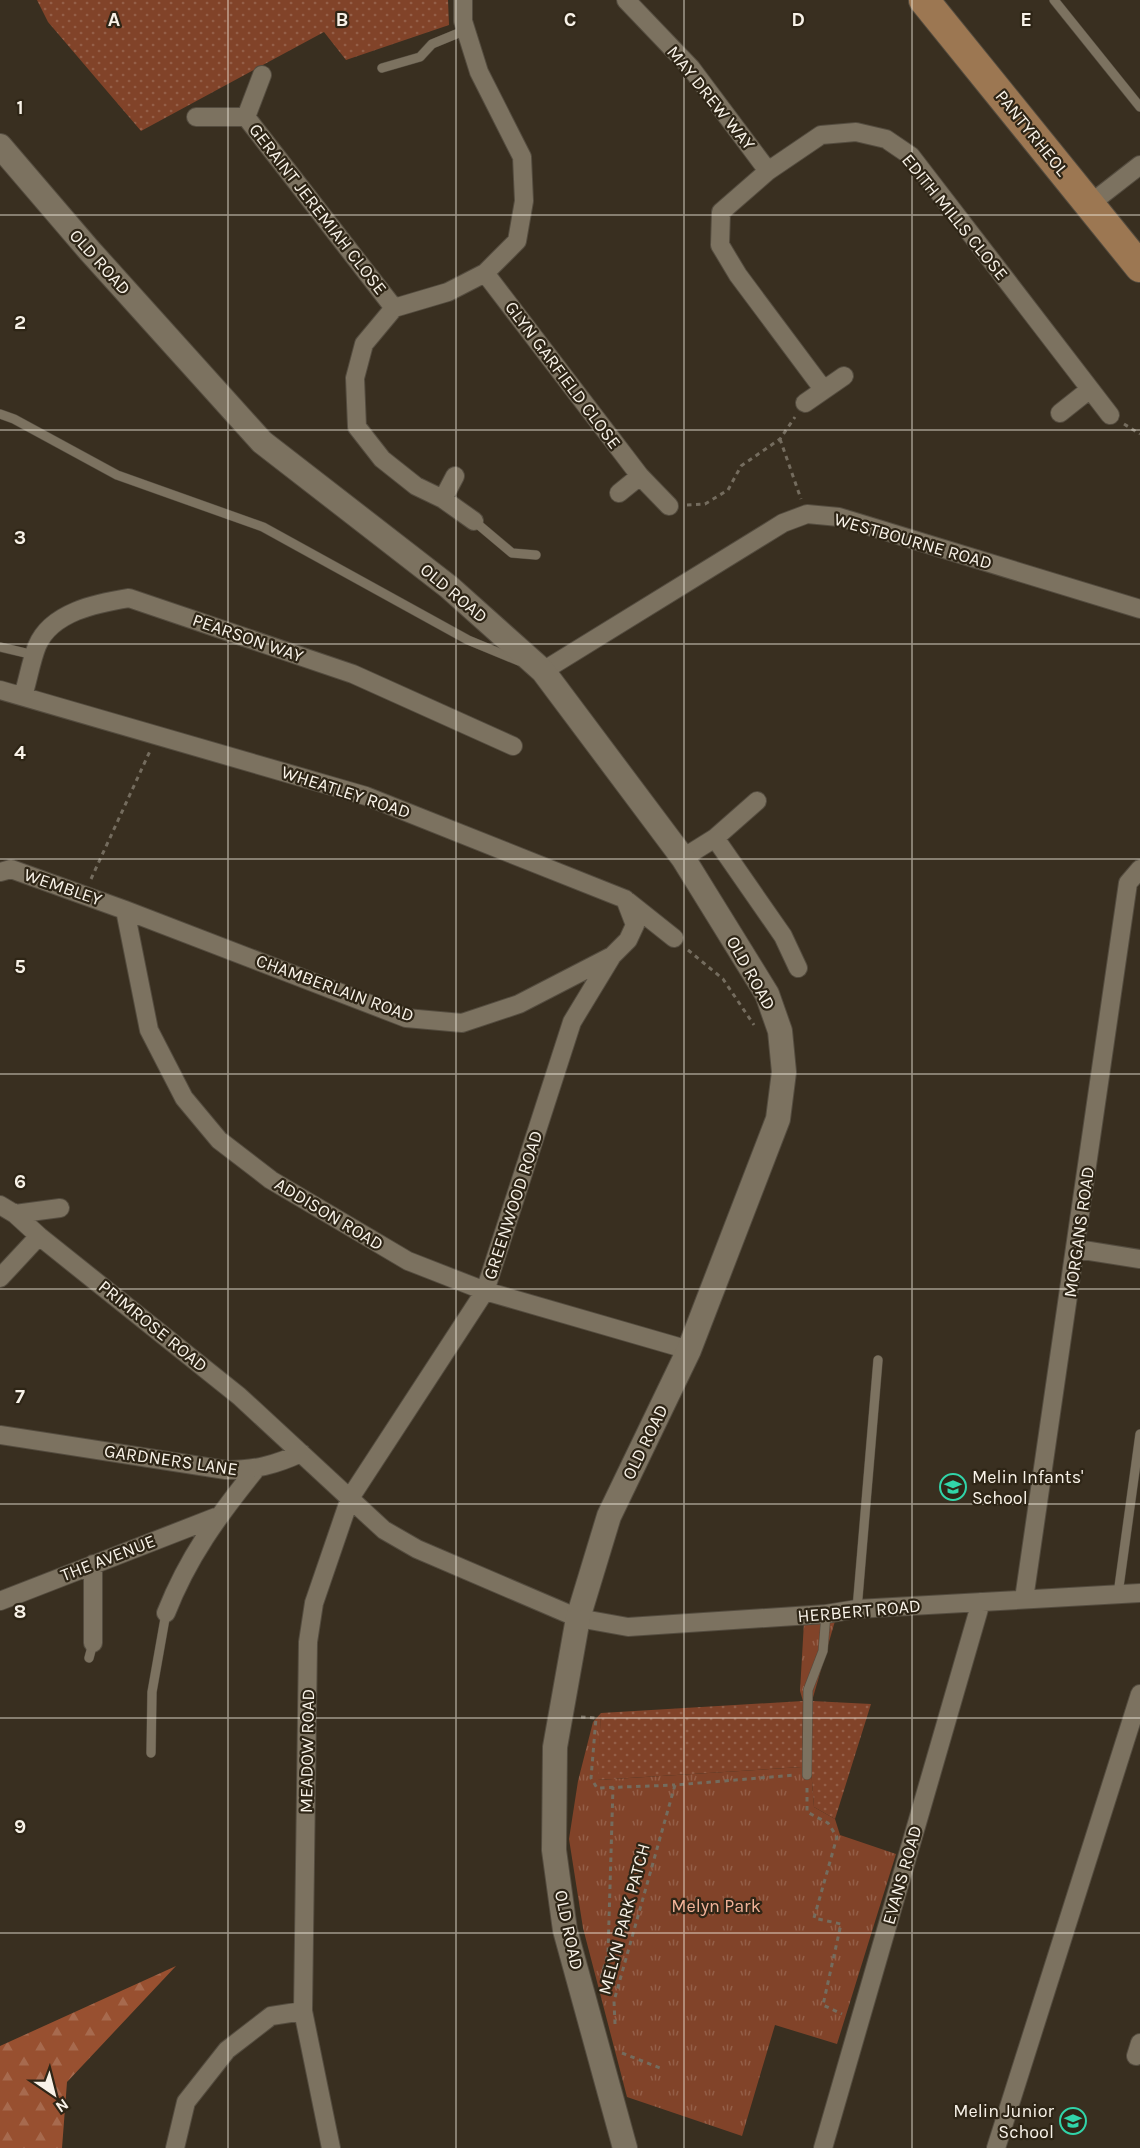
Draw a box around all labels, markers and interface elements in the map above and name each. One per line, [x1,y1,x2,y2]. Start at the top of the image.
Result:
text: A [108,8,121,31]
text: B [336,8,348,31]
text: C [564,8,576,31]
text: D [791,8,805,31]
text: E [1020,8,1032,31]
street label: MAY DREW WAY [662,41,760,155]
street label: PANTYRHEOL [991,86,1074,181]
text: 1 [16,96,24,119]
street label: GERAINT JEREMIAH CLOSE [244,119,392,299]
street label: EDITH MILLS CLOSE [897,149,1013,285]
street label: OLD ROAD [65,225,135,299]
street label: GLYN GARFIELD CLOSE [500,297,626,453]
text: 2 [14,311,26,334]
street label: WESTBOURNE ROAD [831,508,995,574]
text: 3 [14,526,26,549]
street label: OLD ROAD [416,559,492,627]
street label: PEARSON WAY [190,609,306,667]
text: 4 [14,741,26,764]
street label: WHEATLEY ROAD [279,761,413,823]
street label: WEMBLEY [21,863,105,911]
street label: OLD ROAD [722,932,780,1014]
street label: CHAMBERLAIN ROAD [253,949,417,1027]
text: 5 [14,955,26,978]
street label: GREENWOOD ROAD [479,1128,547,1282]
street label: MORGANS ROAD [1059,1165,1099,1299]
text: 6 [14,1170,26,1193]
street label: ADDISON ROAD [271,1173,387,1255]
street label: PRIMROSE ROAD [94,1275,212,1377]
text: 7 [15,1385,25,1408]
street label: OLD ROAD [617,1401,673,1483]
street label: GARDNERS LANE [103,1440,239,1480]
place label: Melin Infants' School [972,1466,1084,1509]
school or university icon: Melin Infants' School [938,1472,968,1502]
street label: THE AVENUE [58,1530,158,1586]
street label: HERBERT ROAD [796,1595,922,1627]
text: 8 [14,1600,26,1623]
street label: MEADOW ROAD [295,1689,319,1813]
text: 9 [14,1815,26,1838]
street label: EVANS ROAD [877,1823,927,1927]
street label: MELYN PARK PATCH [593,1841,655,1997]
street label: OLD ROAD [550,1888,588,1972]
park label: Melyn Park [671,1895,761,1917]
north arrow [24,2064,84,2124]
text: N [52,2095,72,2117]
place label: Melin Junior School [953,2100,1054,2143]
school or university icon: Melin Junior School [1058,2106,1088,2136]

